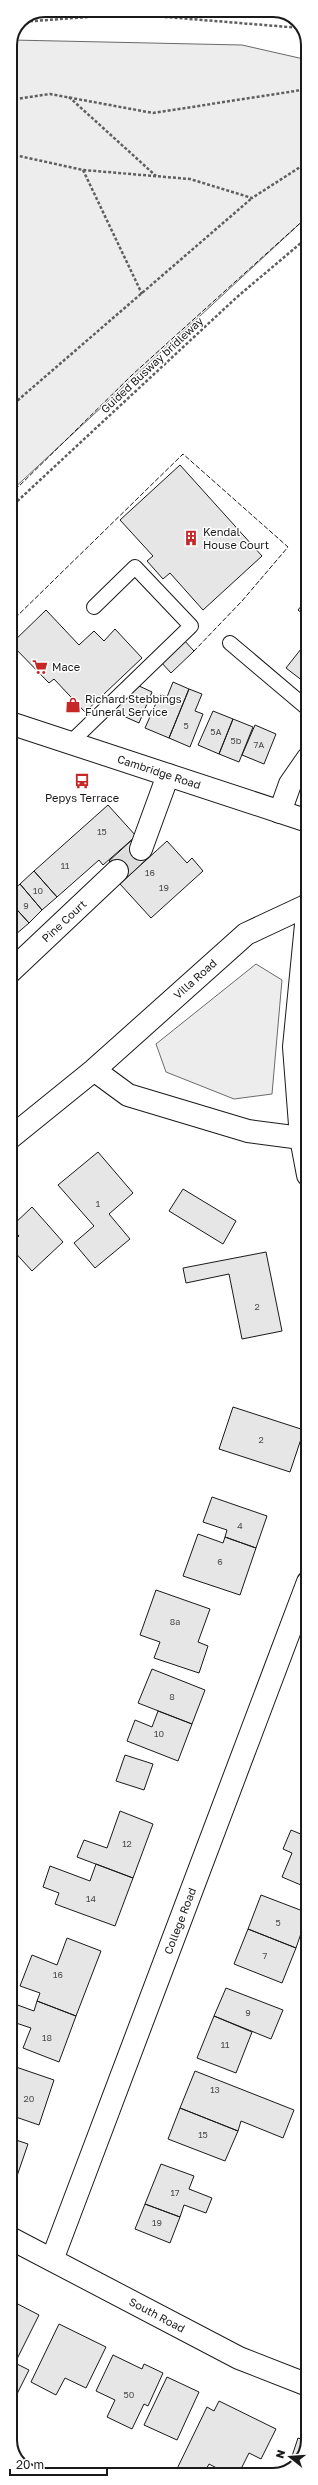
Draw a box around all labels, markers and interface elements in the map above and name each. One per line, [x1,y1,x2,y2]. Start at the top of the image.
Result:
street label: Guided Busway bridleway [98,314,205,415]
place label: Kendal House Court [203,525,269,551]
building icon: Kendal House Court [182,529,200,547]
supermarket icon: Mace [31,658,49,676]
place label: Mace [52,660,80,673]
place label: Richard Stebbings Funeral Service [85,692,182,718]
shop icon: Richard Stebbings Funeral Service [64,696,82,714]
house number: 5 [183,720,189,731]
house number: 5A [210,726,222,737]
house number: 5b [231,735,242,746]
house number: 7A [254,739,264,750]
street label: Cambridge Road [116,752,203,791]
bus stop icon: Pepys Terrace [73,772,91,790]
place label: Pepys Terrace [45,791,119,804]
house number: 15 [97,826,107,837]
house number: 11 [61,860,70,871]
house number: 16 [145,867,155,878]
house number: 19 [159,882,169,893]
house number: 10 [33,885,43,896]
street label: Pine Court [39,897,88,944]
house number: 9 [23,900,29,911]
street label: Villa Road [171,956,219,1001]
house number: 1 [96,1198,101,1209]
house number: 2 [254,1301,260,1312]
house number: 2 [258,1434,264,1445]
house number: 4 [237,1520,243,1531]
house number: 6 [217,1556,223,1567]
house number: 8a [170,1616,180,1627]
house number: 8 [169,1691,175,1702]
house number: 10 [154,1728,164,1739]
house number: 12 [122,1838,132,1849]
street label: College Road [161,1886,198,1956]
house number: 14 [86,1893,96,1904]
house number: 5 [275,1917,281,1928]
house number: 7 [263,1950,268,1961]
house number: 16 [53,1969,63,1980]
house number: 9 [245,2007,251,2018]
house number: 18 [42,2032,52,2043]
house number: 11 [221,2039,230,2050]
house number: 13 [210,2084,220,2095]
house number: 20 [24,2093,35,2104]
house number: 15 [198,2129,208,2140]
house number: 17 [170,2187,180,2198]
house number: 19 [152,2217,162,2228]
street label: South Road [127,2294,187,2335]
house number: 50 [124,2389,135,2400]
north arrow [270,2437,310,2477]
text: N [273,2448,287,2460]
scale bar [10,2451,107,2477]
text: 20 m [16,2457,44,2472]

